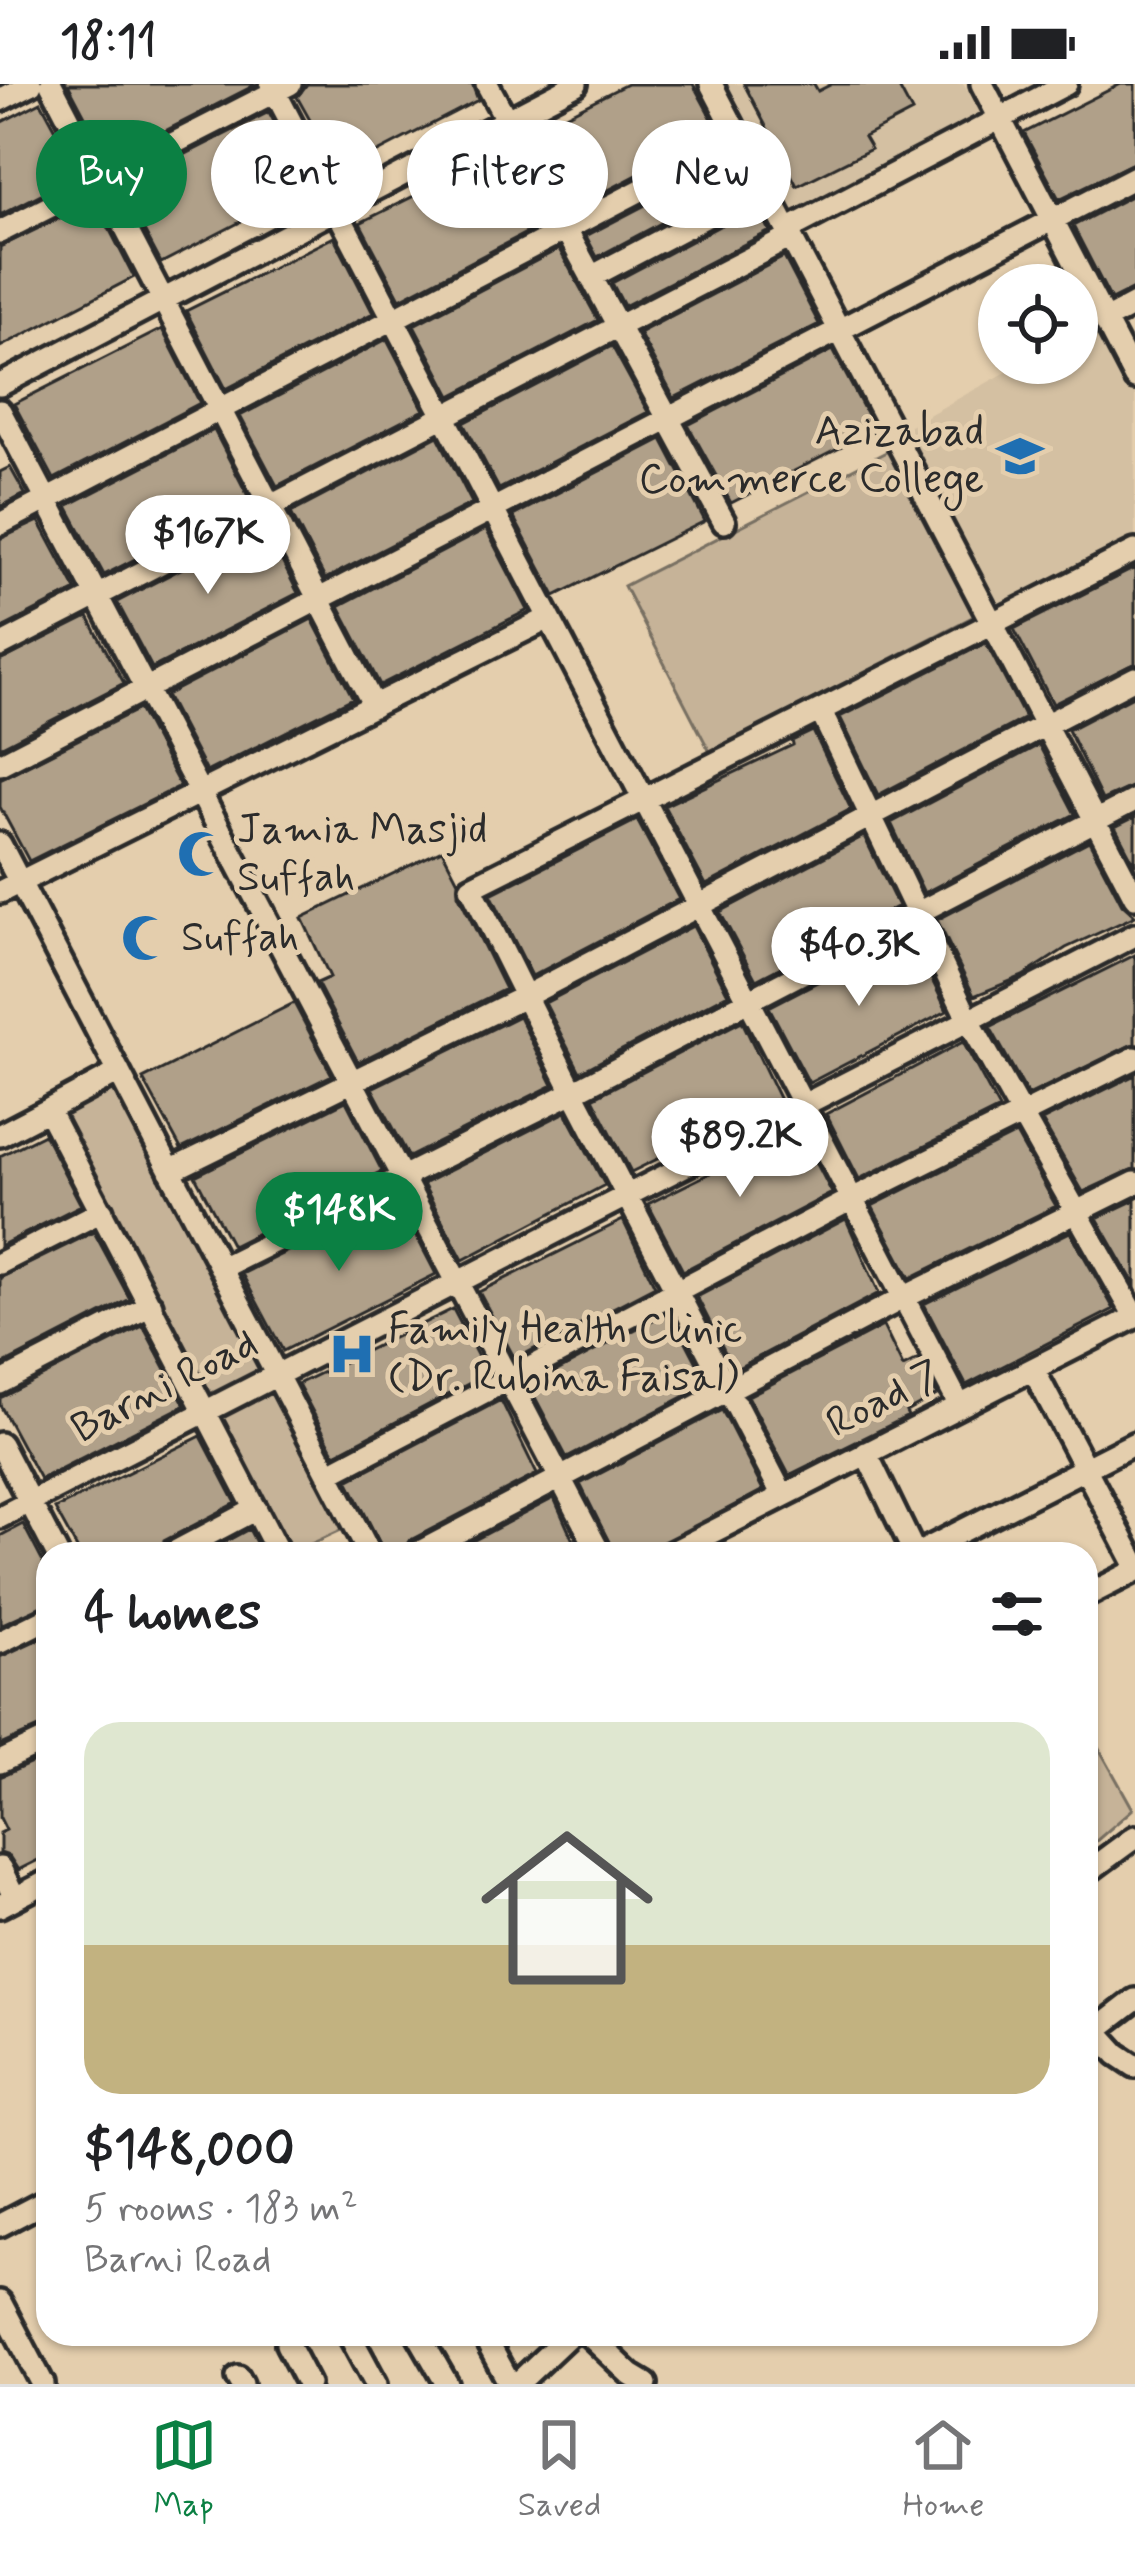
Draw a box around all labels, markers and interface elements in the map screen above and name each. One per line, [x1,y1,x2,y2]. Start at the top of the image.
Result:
text: 18:11 [60,13,156,72]
chip: Buy [36,120,187,228]
chip: Rent [211,120,383,228]
chip: Filters [407,120,608,228]
chip: New [632,120,791,228]
map controls [978,264,1098,384]
button: locate [978,264,1098,384]
place label: Azizabad Commerce College [639,405,984,511]
school or university icon: Azizabad Commerce College [995,431,1045,481]
pin: $167K [124,495,292,597]
text: $167K [152,508,264,559]
place label: Jamia Masjid Suffah [237,803,487,906]
mosque icon: Jamia Masjid Suffah [176,829,226,879]
pin: $40.3K [761,907,957,1009]
place label: Suffah [181,911,299,966]
mosque icon: Suffah [120,913,170,963]
text: $40.3K [798,920,920,971]
pin: $89.2K [642,1098,838,1200]
text: $89.2K [679,1111,801,1162]
pin: $148K [255,1172,423,1274]
text: $148K [283,1185,395,1236]
place label: Family Health Clinic (Dr. Rubina Faisal) [388,1303,743,1406]
street label: Barni Road [63,1317,267,1457]
hospital icon: Family Health Clinic (Dr. Rubina Faisal) [327,1329,377,1379]
street label: Road 7 [818,1348,950,1452]
text: 4 homes [84,1581,261,1647]
icon: filters [984,1581,1050,1647]
icon: home [459,1800,675,2016]
text: $148,000 [84,2118,295,2184]
text: 5 rooms · 183 m² [84,2184,358,2235]
text: Barni Road [84,2235,271,2286]
tab: Map [151,2412,217,2528]
tab: Saved [518,2412,601,2528]
tab: Home [902,2412,984,2528]

